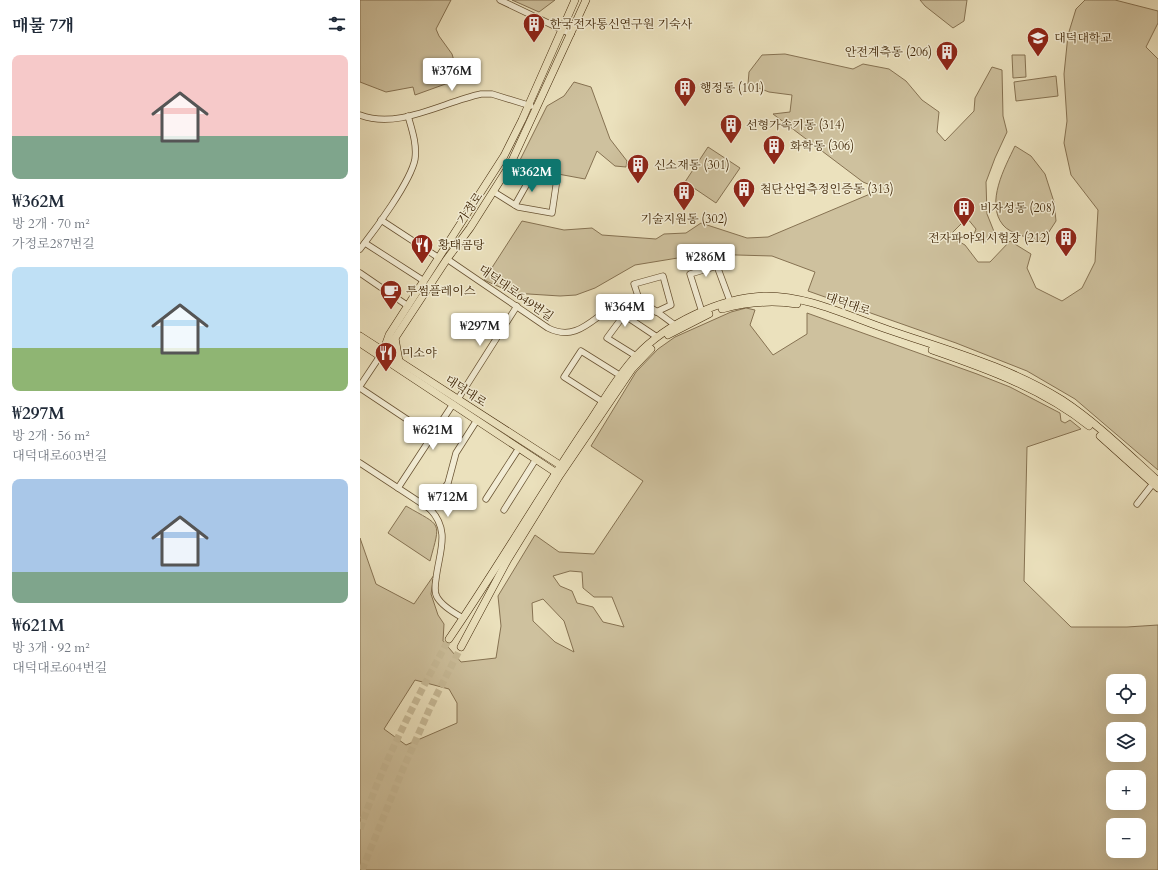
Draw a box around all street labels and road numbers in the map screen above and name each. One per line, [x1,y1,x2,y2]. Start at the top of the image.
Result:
street label: 가정로 [454,189,487,227]
street label: 대덕대로649번길 [475,261,557,325]
street label: 대덕대로 [823,289,873,319]
street label: 대덕대로 [442,372,490,411]

